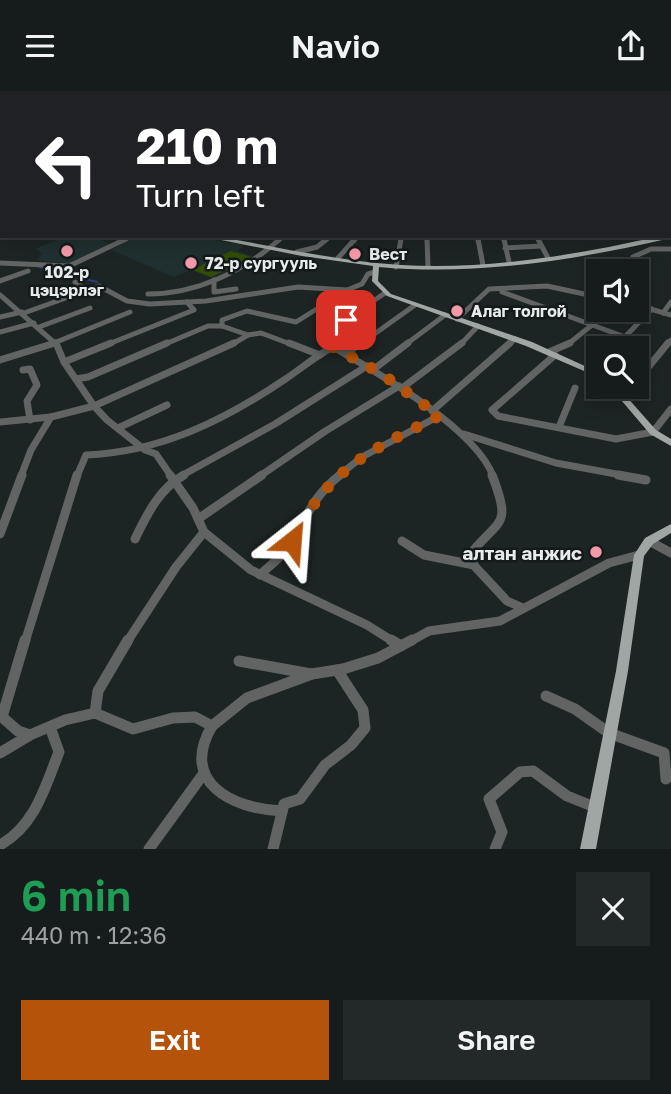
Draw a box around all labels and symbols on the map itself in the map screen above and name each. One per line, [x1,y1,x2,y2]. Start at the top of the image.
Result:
marker: 102-р цэцэрлэг [59,243,75,259]
place label: Вест [369,244,407,264]
marker: Вест [347,246,363,262]
place label: 72-р сургууль [205,253,317,273]
marker: 72-р сургууль [183,255,199,271]
place label: 102-р цэцэрлэг [30,262,105,300]
pin [316,290,376,350]
place label: Алаг толгой [471,301,567,321]
marker: Алаг толгой [449,303,465,319]
position arrow [255,504,329,578]
place label: алтан анжис [462,541,582,564]
marker: алтан анжис [588,544,604,560]

